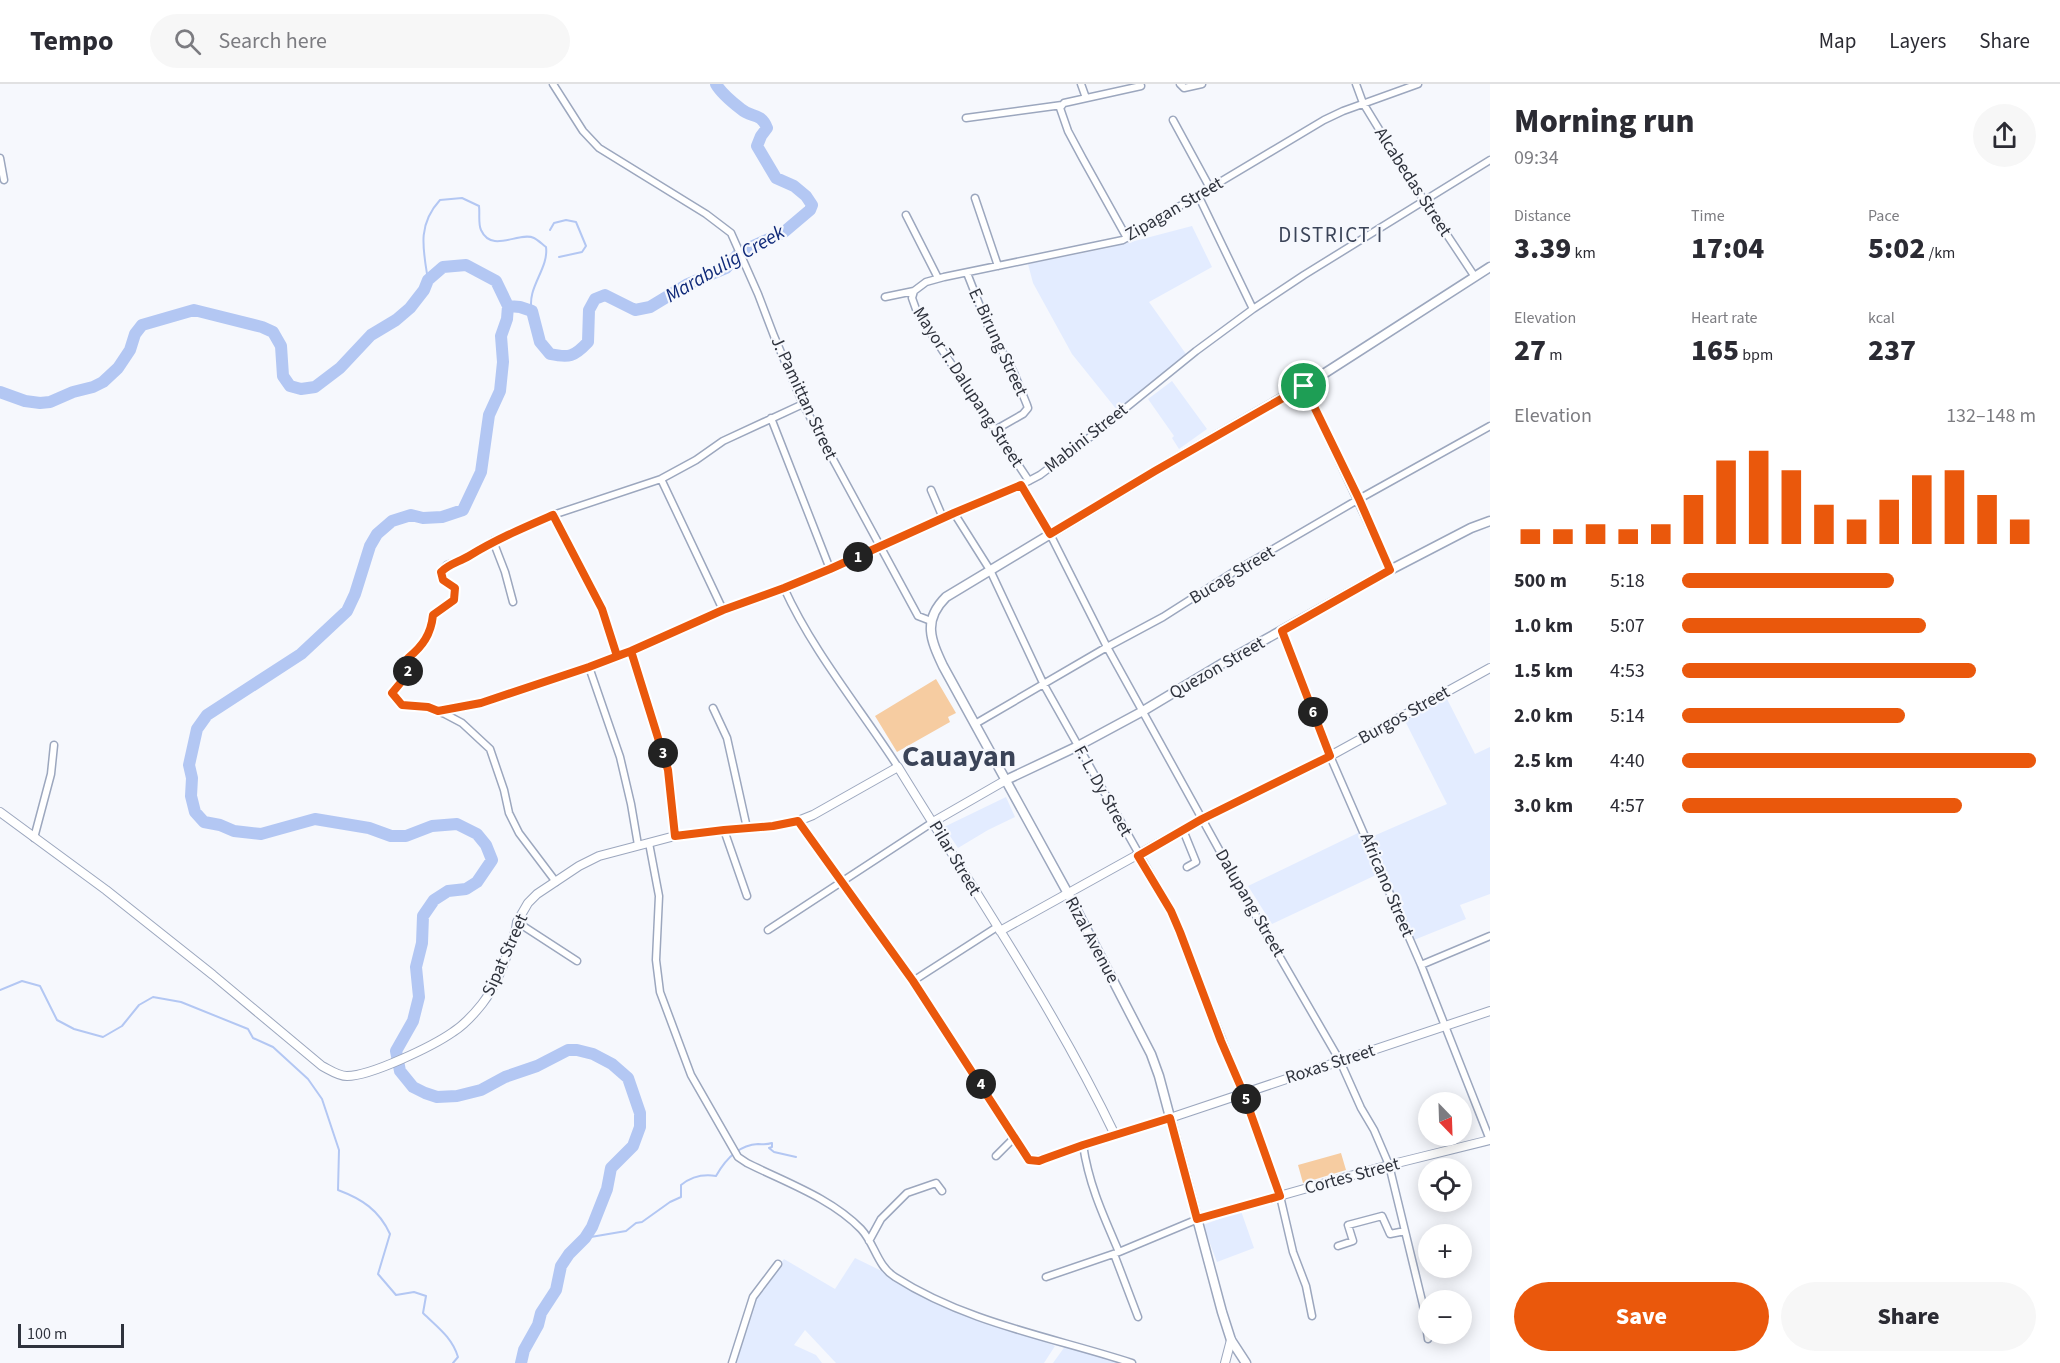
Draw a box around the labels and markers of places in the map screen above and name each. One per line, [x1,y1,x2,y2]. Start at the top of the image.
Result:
pin [1278,360,1329,411]
pin: 1 [843,542,873,572]
pin: 2 [393,656,423,686]
pin: 6 [1298,697,1328,727]
pin: 3 [648,738,678,768]
pin: 4 [966,1069,996,1099]
pin: 5 [1231,1084,1261,1114]

